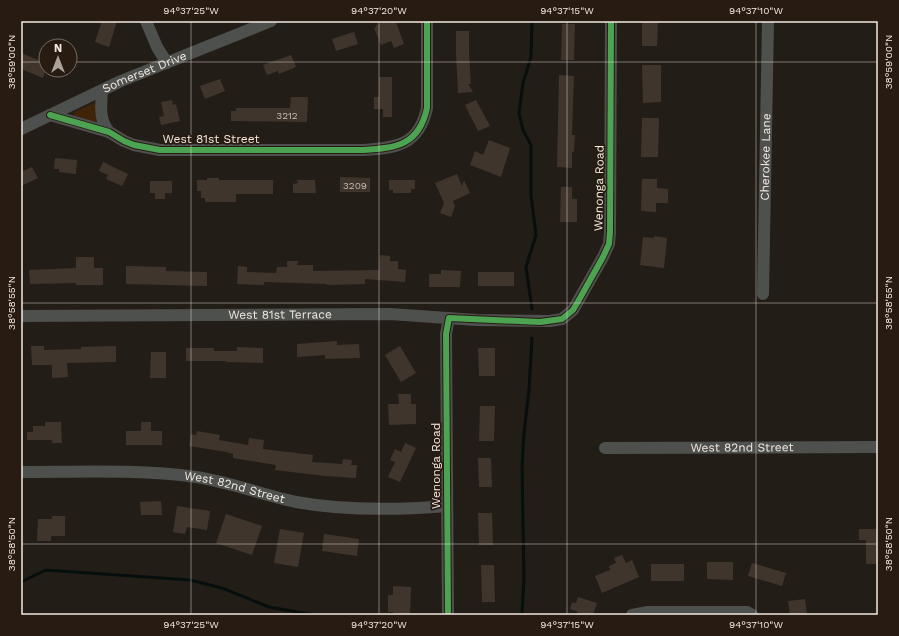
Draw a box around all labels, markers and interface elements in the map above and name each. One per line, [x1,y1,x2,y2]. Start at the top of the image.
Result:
text: 94°37'25"W [163,5,219,16]
text: 94°37'20"W [351,5,407,16]
text: 94°37'15"W [540,5,594,16]
text: 94°37'10"W [729,5,783,16]
text: 38°59'00"N [6,35,17,89]
text: 38°59'00"N [883,35,894,89]
north arrow [38,38,78,78]
text: N [54,42,62,55]
street label: Somerset Drive [100,48,189,96]
house number: 3212 [276,110,298,121]
street label: Cherokee Lane [758,113,773,201]
street label: West 81st Street [162,132,260,146]
street label: Wenonga Road [591,145,607,231]
house number: 3209 [343,180,367,191]
text: 38°58'55"N [6,276,17,330]
text: 38°58'55"N [883,276,894,330]
street label: West 81st Terrace [228,307,332,322]
street label: Wenonga Road [429,423,443,509]
street label: West 82nd Street [690,440,794,455]
street label: West 82nd Street [183,469,286,506]
text: 38°58'50"N [6,517,17,571]
text: 38°58'50"N [883,517,894,571]
text: 94°37'25"W [163,619,219,630]
text: 94°37'20"W [351,619,407,630]
text: 94°37'15"W [540,619,594,630]
text: 94°37'10"W [729,619,783,630]

